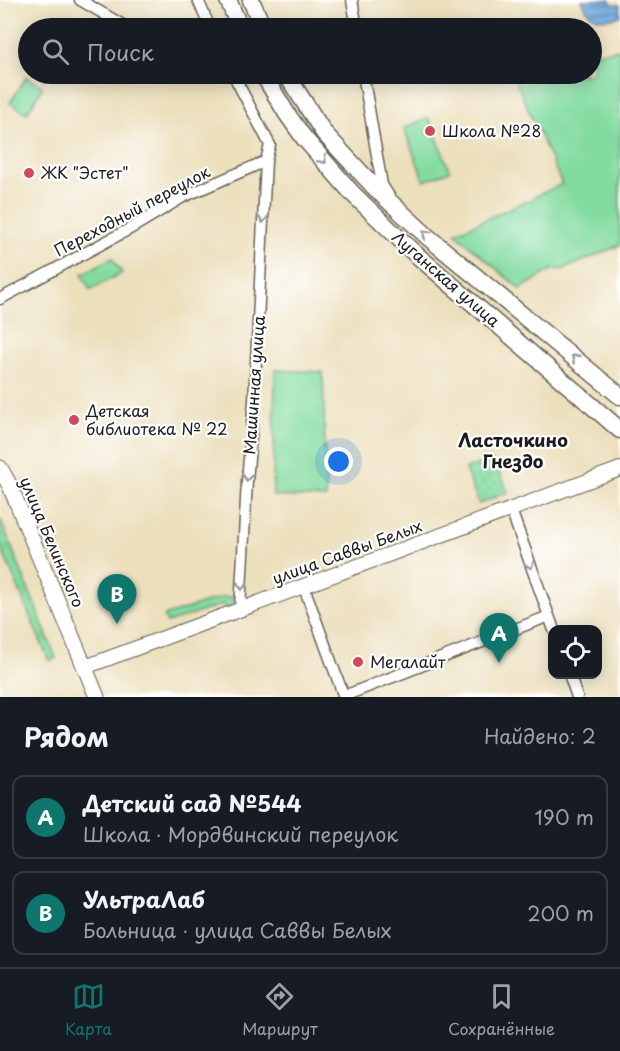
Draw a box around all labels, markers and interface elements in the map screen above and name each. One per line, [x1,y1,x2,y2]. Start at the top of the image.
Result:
search box [18,18,602,84]
icon: search [39,35,72,68]
text: Поиск [87,35,154,68]
place label: Школа №28 [442,118,541,142]
marker: Школа №28 [423,124,437,138]
one-way arrow [316,153,327,164]
street label: Переходный переулок [49,159,214,261]
place label: ЖК "Эстет" [40,160,129,184]
marker: ЖК "Эстет" [22,166,36,180]
one-way arrow [256,215,269,224]
street label: Луганская улица [387,225,506,332]
one-way arrow [422,230,432,241]
street label: Машинная улица [236,315,270,455]
one-way arrow [571,355,582,366]
place label: Детская библиотека № 22 [85,398,228,440]
marker: Детская библиотека № 22 [67,413,81,427]
district label: Ласточкино Гнездо [458,426,568,474]
your location [324,447,353,476]
one-way arrow [241,472,254,481]
street label: улица Белинского [15,473,91,611]
street label: улица Саввы Белых [268,513,425,589]
one-way arrow [523,559,536,570]
pin: B [98,574,136,624]
one-way arrow [235,582,248,591]
pin: A [480,614,518,663]
map controls [548,625,602,679]
button: locate [548,625,602,679]
place label: Мегалайт [370,649,446,673]
marker: Мегалайт [351,655,365,669]
text: Рядом [24,717,109,756]
text: Найдено: 2 [484,721,596,751]
text: Детский сад №544 [83,786,301,819]
text: A [38,802,53,832]
text: 190 m [535,802,594,832]
text: Школа · Мордвинский переулок [83,819,398,849]
text: УльтраЛаб [83,882,205,915]
text: B [39,898,52,928]
text: 200 m [527,898,594,928]
text: Больница · улица Саввы Белых [83,915,391,945]
tab: Карта [65,980,112,1040]
tab: Маршрут [242,980,318,1040]
tab: Сохранённые [448,980,555,1040]

